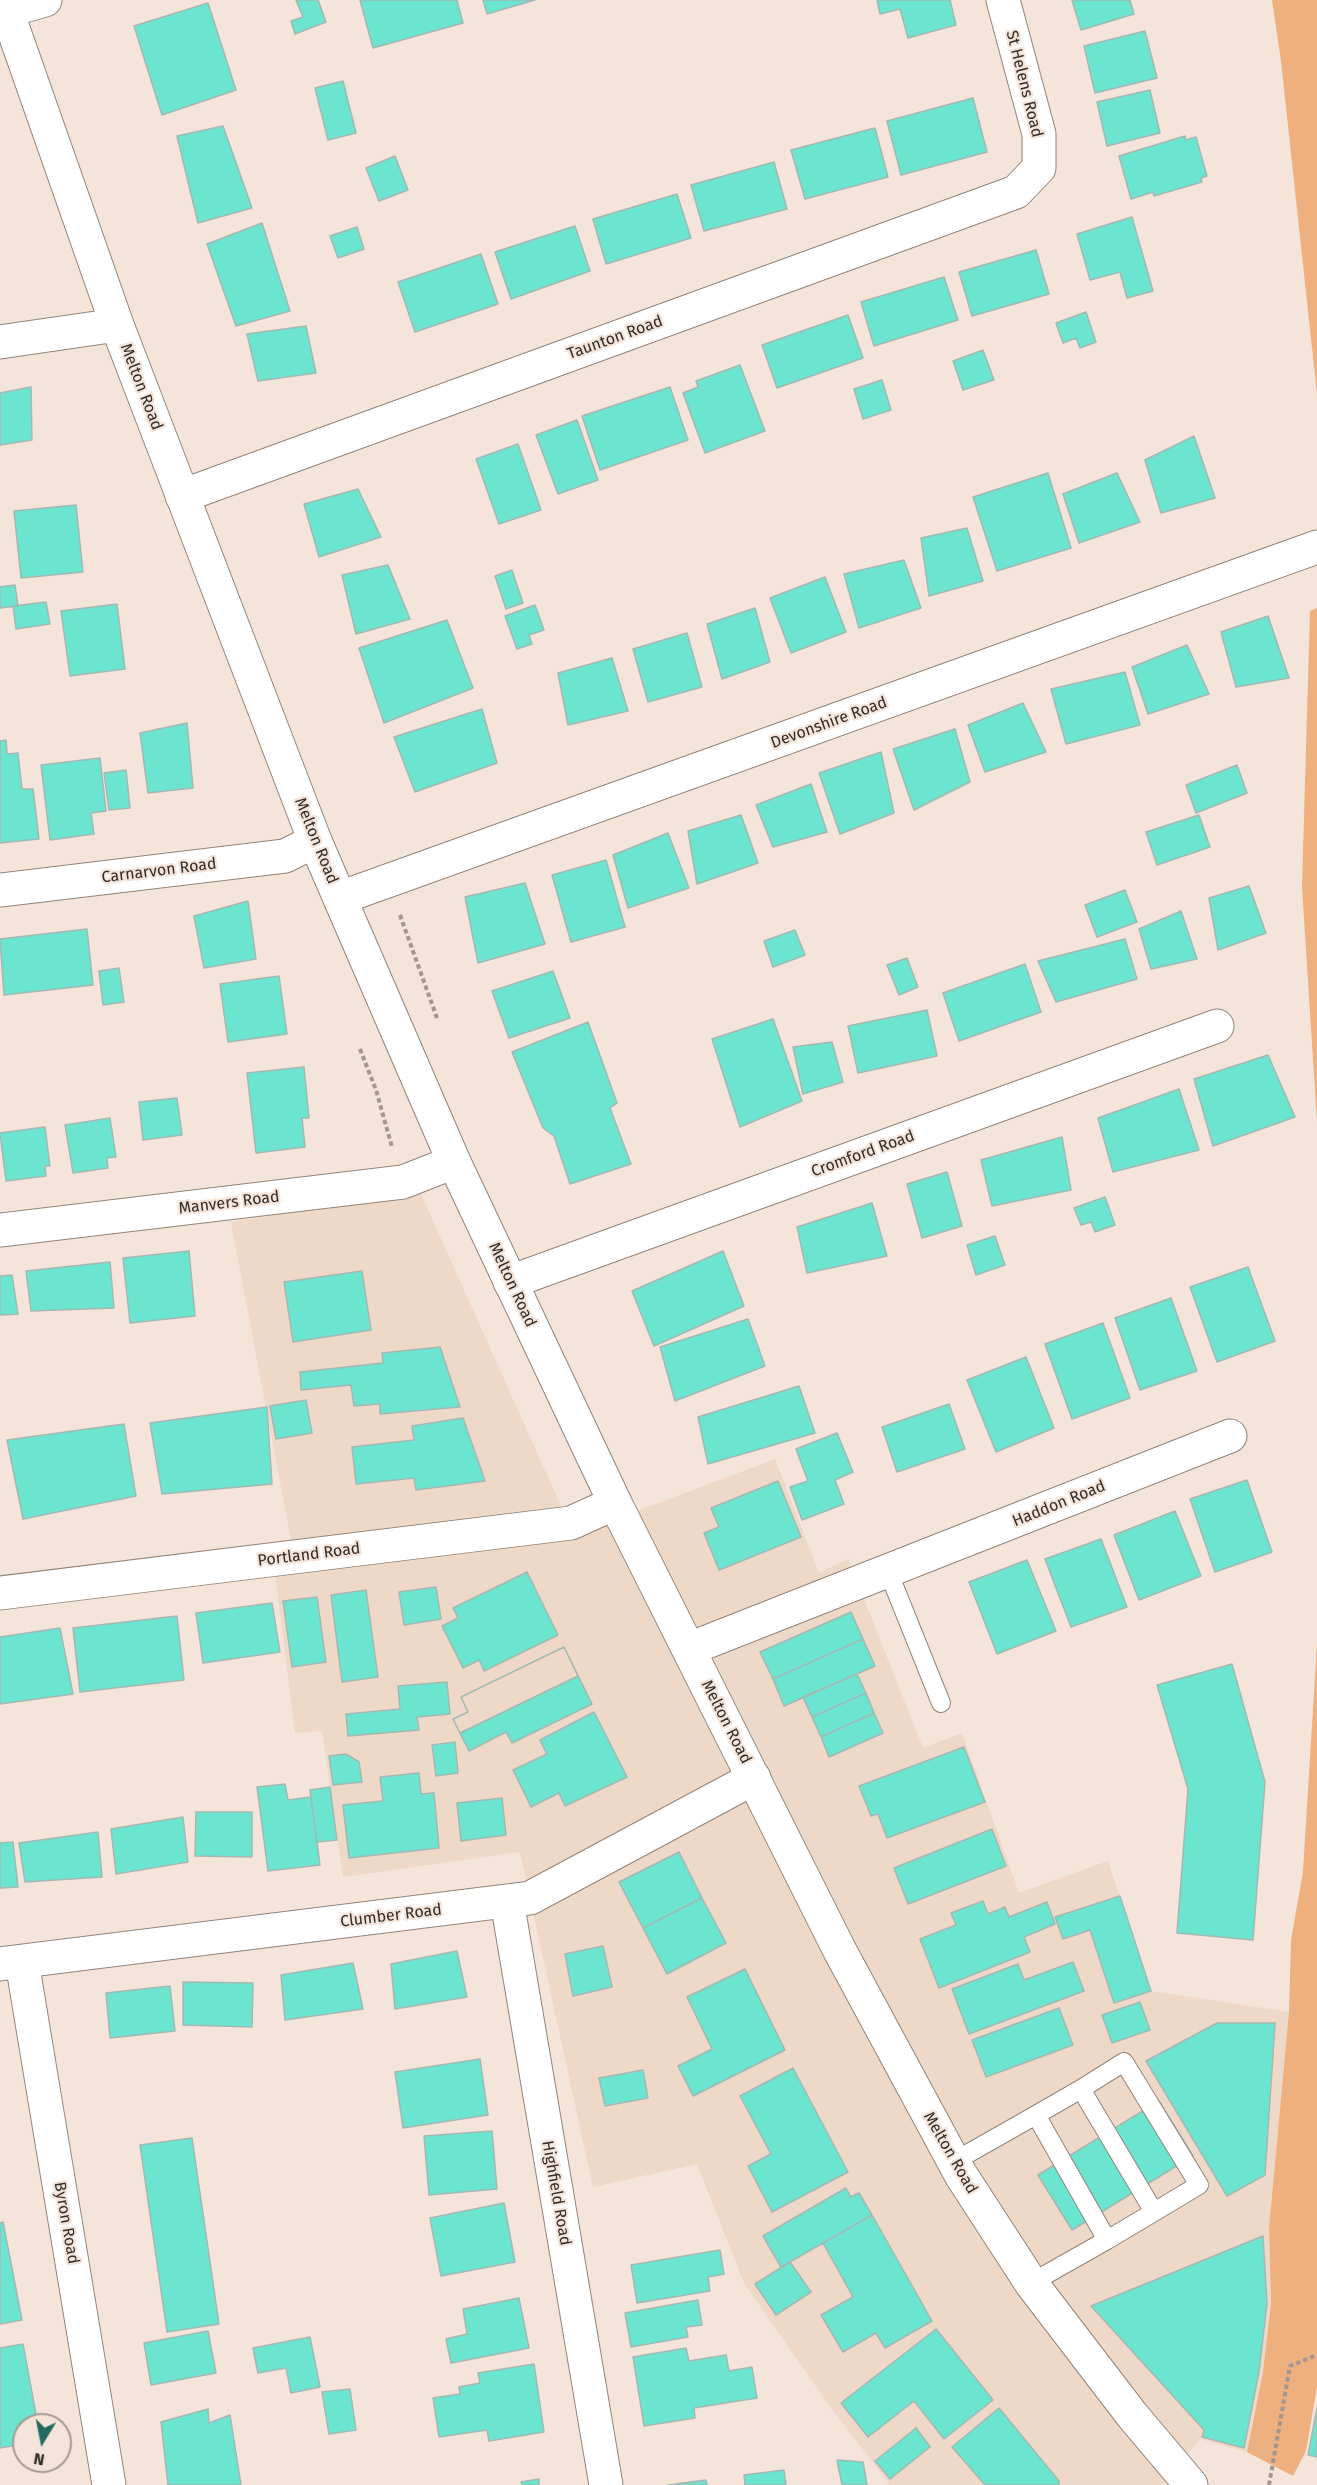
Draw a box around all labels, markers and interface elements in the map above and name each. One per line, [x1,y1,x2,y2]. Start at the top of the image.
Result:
street label: St Helens Road [1001,28,1047,140]
street label: Taunton Road [565,312,665,364]
street label: Melton Road [116,341,166,433]
street label: Devonshire Road [768,693,890,753]
street label: Melton Road [290,795,342,887]
street label: Carnarvon Road [100,854,218,888]
street label: Cromford Road [809,1126,917,1182]
street label: Manvers Road [177,1187,281,1219]
street label: Melton Road [484,1240,540,1330]
street label: Haddon Road [1010,1477,1108,1531]
street label: Portland Road [257,1539,361,1571]
street label: Melton Road [697,1677,755,1767]
street label: Clumber Road [339,1900,443,1932]
street label: Melton Road [919,2109,981,2197]
street label: Highfield Road [537,2139,575,2247]
street label: Byron Road [49,2180,83,2266]
north arrow [12,2413,72,2473]
text: N [32,2449,46,2470]

